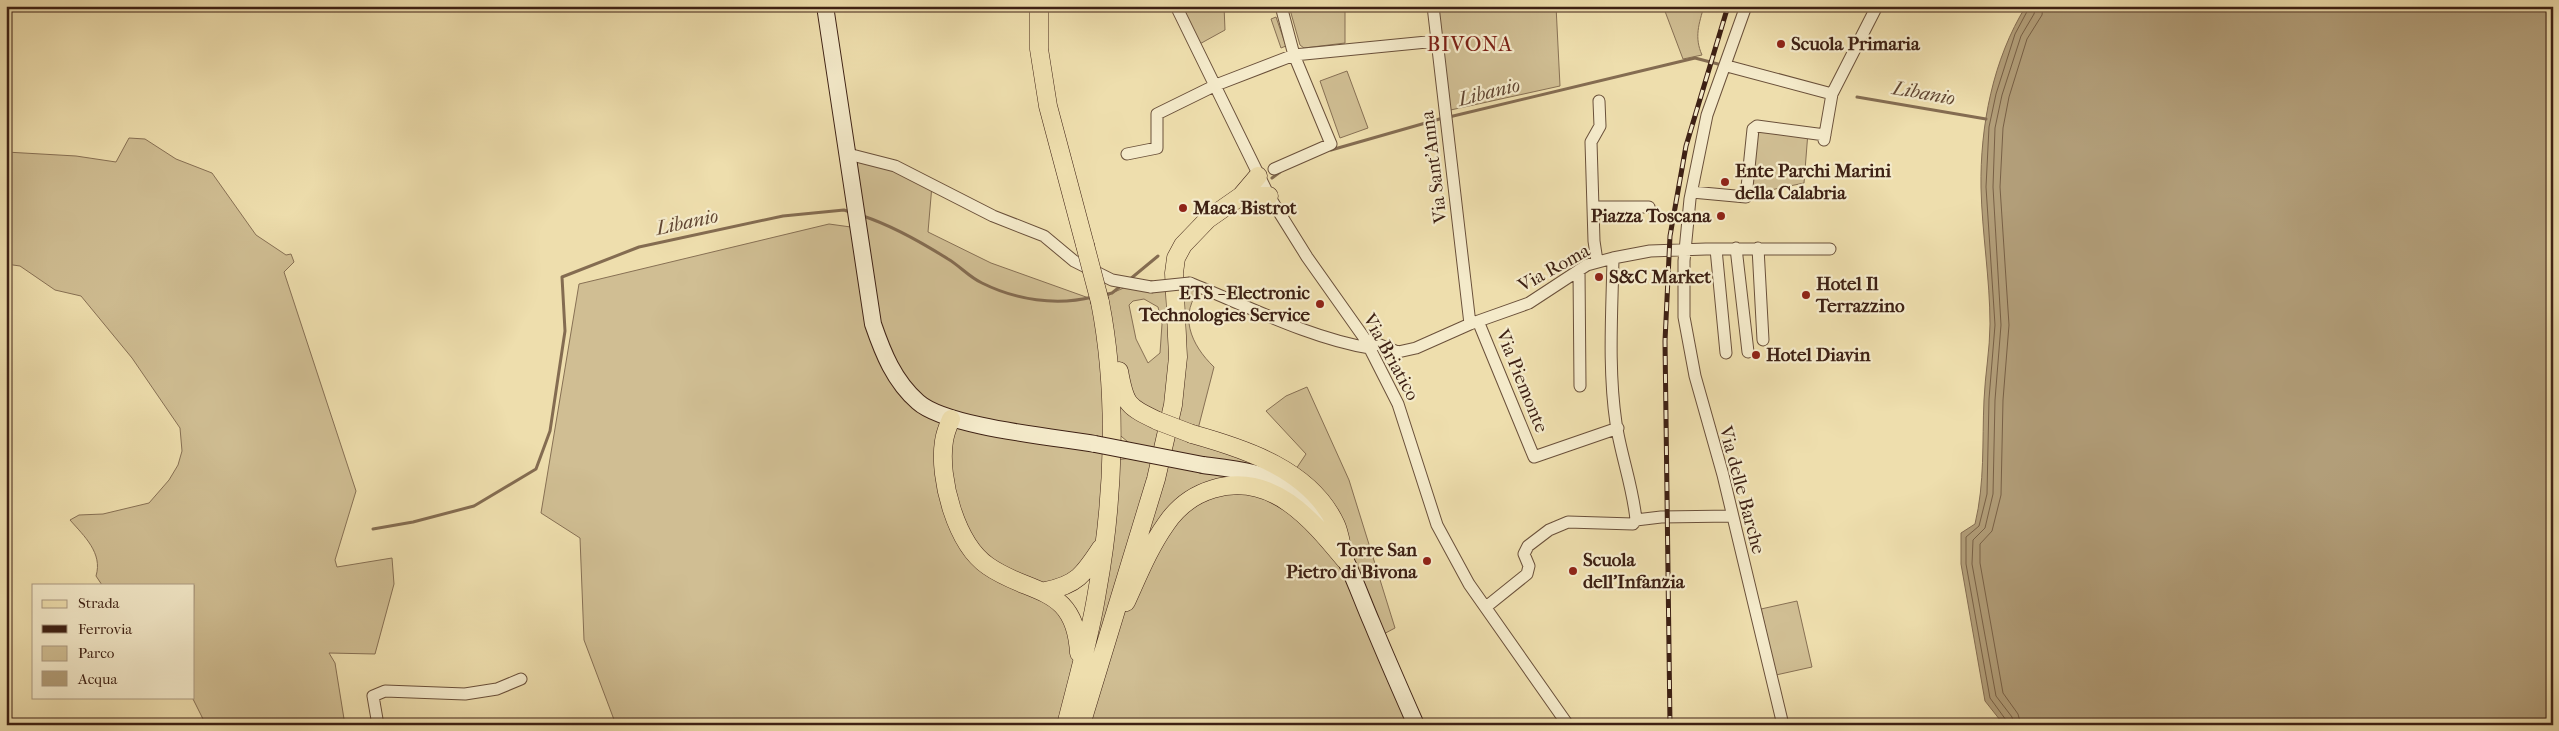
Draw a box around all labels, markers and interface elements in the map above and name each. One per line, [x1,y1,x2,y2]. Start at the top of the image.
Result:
district label: BIVONA [1427,32,1513,56]
place label: Scuola Primaria [1791,33,1921,55]
marker: Scuola Primaria [1775,38,1787,50]
water label: Libanio [1454,73,1522,111]
water label: Libanio [1889,76,1957,110]
street label: Via Sant'Anna [1416,109,1452,226]
place label: Ente Parchi Marini della Calabria [1735,160,1891,204]
marker: Ente Parchi Marini della Calabria [1719,176,1731,188]
place label: Maca Bistrot [1192,197,1297,219]
marker: Maca Bistrot [1177,202,1189,214]
water label: Libanio [652,204,720,240]
place label: Piazza Toscana [1591,205,1712,227]
marker: Piazza Toscana [1715,210,1727,222]
street label: Via Roma [1513,239,1594,297]
place label: S&C Market [1609,266,1711,288]
marker: S&C Market [1593,271,1605,283]
place label: Hotel Il Terrazzino [1815,273,1905,317]
place label: ETS - Electronic Technologies Service [1138,282,1311,326]
marker: Hotel Il Terrazzino [1800,289,1812,301]
marker: ETS - Electronic Technologies Service [1314,298,1326,310]
street label: Via Briatico [1358,309,1424,405]
street label: Via Piemonte [1491,325,1553,436]
place label: Hotel Diavin [1766,344,1871,366]
marker: Hotel Diavin [1750,349,1762,361]
street label: Via delle Barche [1714,423,1770,556]
place label: Torre San Pietro di Bivona [1286,539,1418,583]
place label: Scuola dell’Infanzia [1583,549,1686,593]
marker: Torre San Pietro di Bivona [1421,555,1433,567]
marker: Scuola dell’Infanzia [1567,565,1579,577]
legend [32,584,195,698]
text: Strada [78,594,121,612]
text: Ferrovia [78,620,133,638]
text: Parco [78,644,115,662]
text: Acqua [77,670,119,688]

